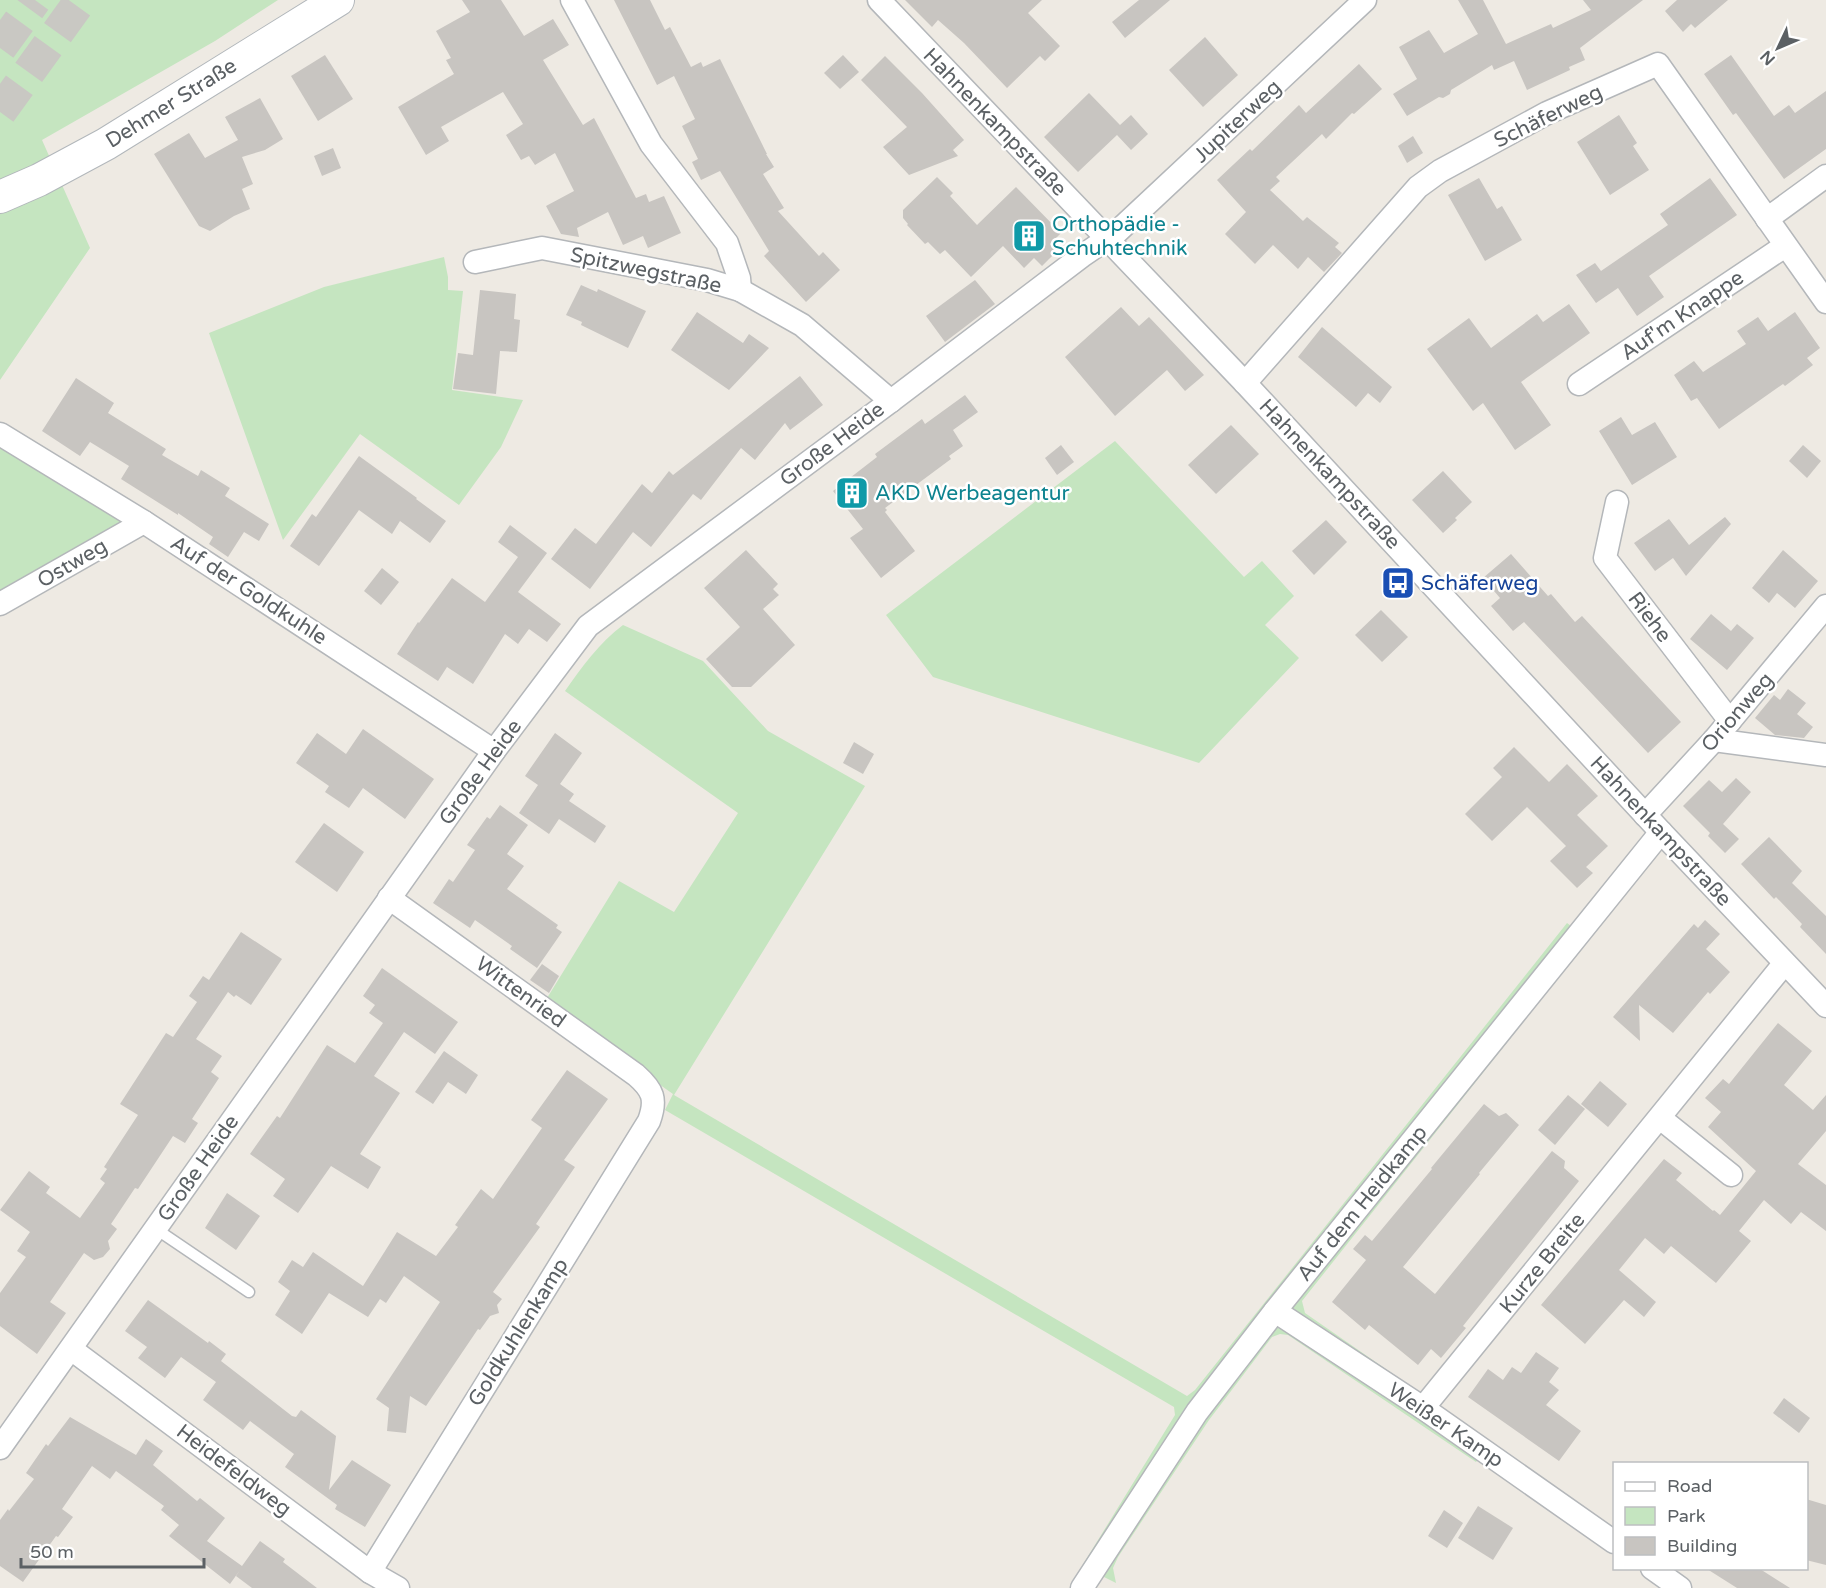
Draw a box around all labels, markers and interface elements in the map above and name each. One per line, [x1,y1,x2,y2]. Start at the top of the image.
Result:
north arrow [1748,18,1808,78]
street label: Hahnenkampstraße [918,43,1072,202]
text: N [1756,46,1780,69]
street label: Dehmer Straße [101,53,241,154]
street label: Jupiterweg [1188,75,1286,168]
street label: Schäferweg [1490,79,1606,153]
place label: Orthopädie - Schuhtechnik [1052,212,1187,261]
building icon: Orthopädie - Schuhtechnik [1011,218,1047,254]
street label: Spitzwegstraße [568,242,724,299]
street label: Auf'm Knappe [1616,265,1748,366]
street label: Hahnenkampstraße [1254,394,1406,555]
street label: Große Heide [775,397,890,492]
building icon: AKD Werbeagentur [834,475,870,511]
place label: AKD Werbeagentur [875,481,1070,506]
street label: Auf der Goldkuhle [166,530,332,650]
street label: Ostweg [33,533,112,593]
bus stop icon: Schäferweg [1380,565,1416,601]
place label: Schäferweg [1421,571,1538,596]
street label: Riehe [1623,587,1677,648]
street label: Orionweg [1696,667,1779,757]
street label: Große Heide [434,715,527,830]
street label: Hahnenkampstraße [1585,751,1737,912]
street label: Wittenried [471,951,571,1033]
street label: Große Heide [153,1110,244,1226]
street label: Auf dem Heidkamp [1292,1120,1433,1286]
street label: Kurze Breite [1494,1208,1590,1318]
street label: Goldkuhlenkamp [463,1254,574,1411]
street label: Weißer Kamp [1383,1378,1508,1473]
street label: Heidefeldweg [171,1419,296,1522]
legend [1613,1462,1808,1570]
text: Road [1667,1475,1712,1497]
text: Park [1667,1505,1706,1527]
scale bar [21,1531,204,1569]
text: Building [1667,1535,1737,1557]
text: 50 m [30,1541,74,1563]

